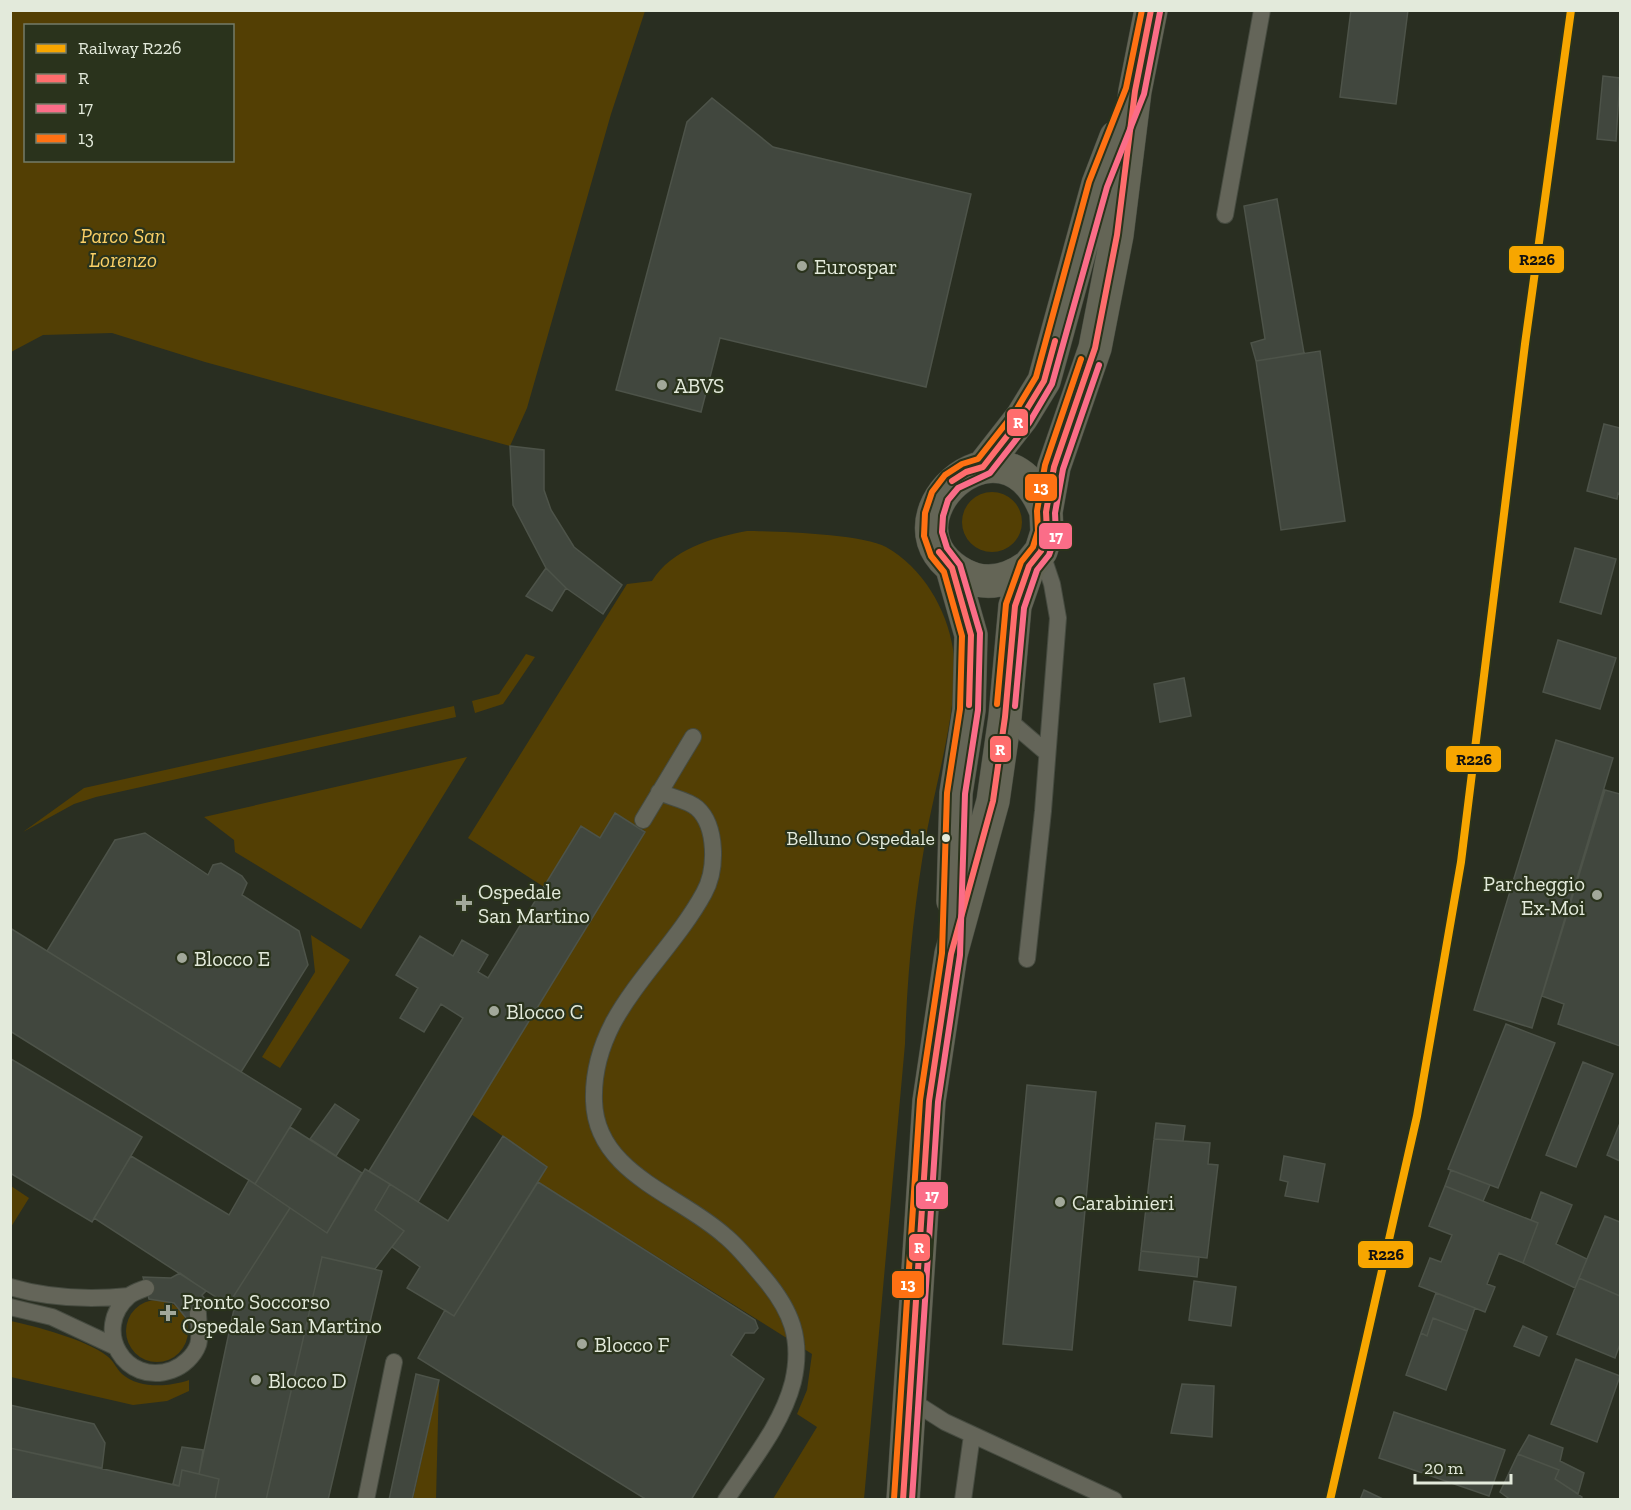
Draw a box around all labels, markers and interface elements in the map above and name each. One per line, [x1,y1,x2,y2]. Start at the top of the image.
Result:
legend [24,24,234,162]
text: Railway R226 [78,37,182,59]
text: R [78,67,89,89]
text: 17 [78,97,94,119]
text: 13 [78,127,94,149]
park label: Parco San Lorenzo [80,223,166,272]
line badge: R226 [1508,245,1565,274]
text: R226 [1519,250,1555,269]
place label: Eurospar [814,254,897,279]
marker: Eurospar [795,259,809,273]
place label: ABVS [674,373,724,398]
marker: ABVS [655,378,669,392]
line badge: R [1006,408,1029,437]
text: R [1013,413,1024,432]
line badge: 13 [1024,473,1058,502]
text: 13 [1034,478,1049,497]
line badge: 17 [1038,522,1073,550]
text: 17 [1049,527,1063,546]
line badge: R [989,735,1012,763]
text: R [995,740,1006,759]
line badge: R226 [1445,745,1502,773]
text: R226 [1456,750,1492,769]
place label: Belluno Ospedale [786,826,935,850]
marker: Belluno Ospedale [940,832,952,844]
place label: Parcheggio Ex-Moi [1483,871,1585,920]
place label: Ospedale San Martino [478,879,590,928]
marker: Parcheggio Ex-Moi [1590,888,1604,902]
marker: Ospedale San Martino [455,894,473,912]
place label: Blocco E [194,946,270,971]
marker: Blocco E [175,951,189,965]
place label: Blocco C [506,999,583,1024]
marker: Blocco C [487,1004,501,1018]
line badge: 17 [915,1181,949,1210]
text: 17 [925,1186,939,1205]
place label: Carabinieri [1072,1190,1174,1215]
marker: Carabinieri [1053,1195,1067,1209]
line badge: R [908,1233,931,1262]
text: R [914,1238,925,1257]
line badge: R226 [1357,1240,1414,1269]
text: R226 [1368,1245,1404,1264]
line badge: 13 [891,1270,925,1299]
text: 13 [901,1275,916,1294]
place label: Pronto Soccorso Ospedale San Martino [182,1289,382,1338]
marker: Pronto Soccorso Ospedale San Martino [159,1304,177,1322]
place label: Blocco F [594,1332,670,1357]
marker: Blocco F [575,1337,589,1351]
place label: Blocco D [268,1368,347,1393]
marker: Blocco D [249,1373,263,1387]
scale bar [1415,1447,1511,1485]
text: 20 m [1424,1457,1464,1479]

